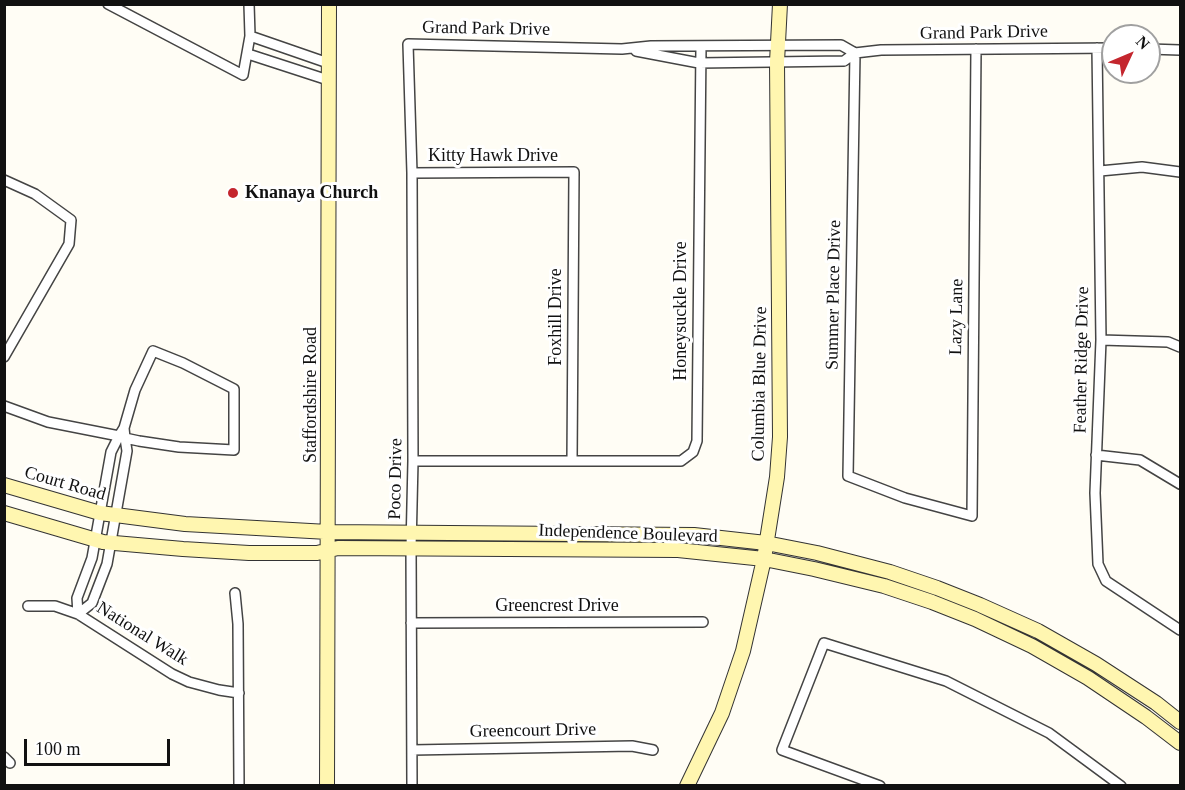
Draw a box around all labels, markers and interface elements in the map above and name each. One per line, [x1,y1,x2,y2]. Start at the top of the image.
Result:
street label: Grand Park Drive [422,17,550,41]
street label: Grand Park Drive [920,21,1048,45]
north arrow [1101,24,1161,84]
text: N [1133,32,1153,53]
street label: Kitty Hawk Drive [428,145,558,167]
place label: Knanaya Church [245,182,378,204]
marker: Knanaya Church [226,186,240,200]
street label: Summer Place Drive [822,220,846,370]
street label: Honeysuckle Drive [670,241,692,381]
street label: Foxhill Drive [545,268,567,366]
street label: Lazy Lane [946,279,968,355]
street label: Feather Ridge Drive [1070,286,1094,434]
street label: Columbia Blue Drive [748,306,772,462]
street label: Staffordshire Road [300,327,322,463]
street label: Poco Drive [384,438,408,520]
street label: Court Road [22,462,108,506]
street label: Independence Boulevard [538,520,718,548]
street label: Greencrest Drive [495,595,619,617]
street label: National Walk [92,597,192,671]
street label: Greencourt Drive [470,719,596,743]
scale bar [27,727,172,765]
text: 100 m [35,739,81,759]

